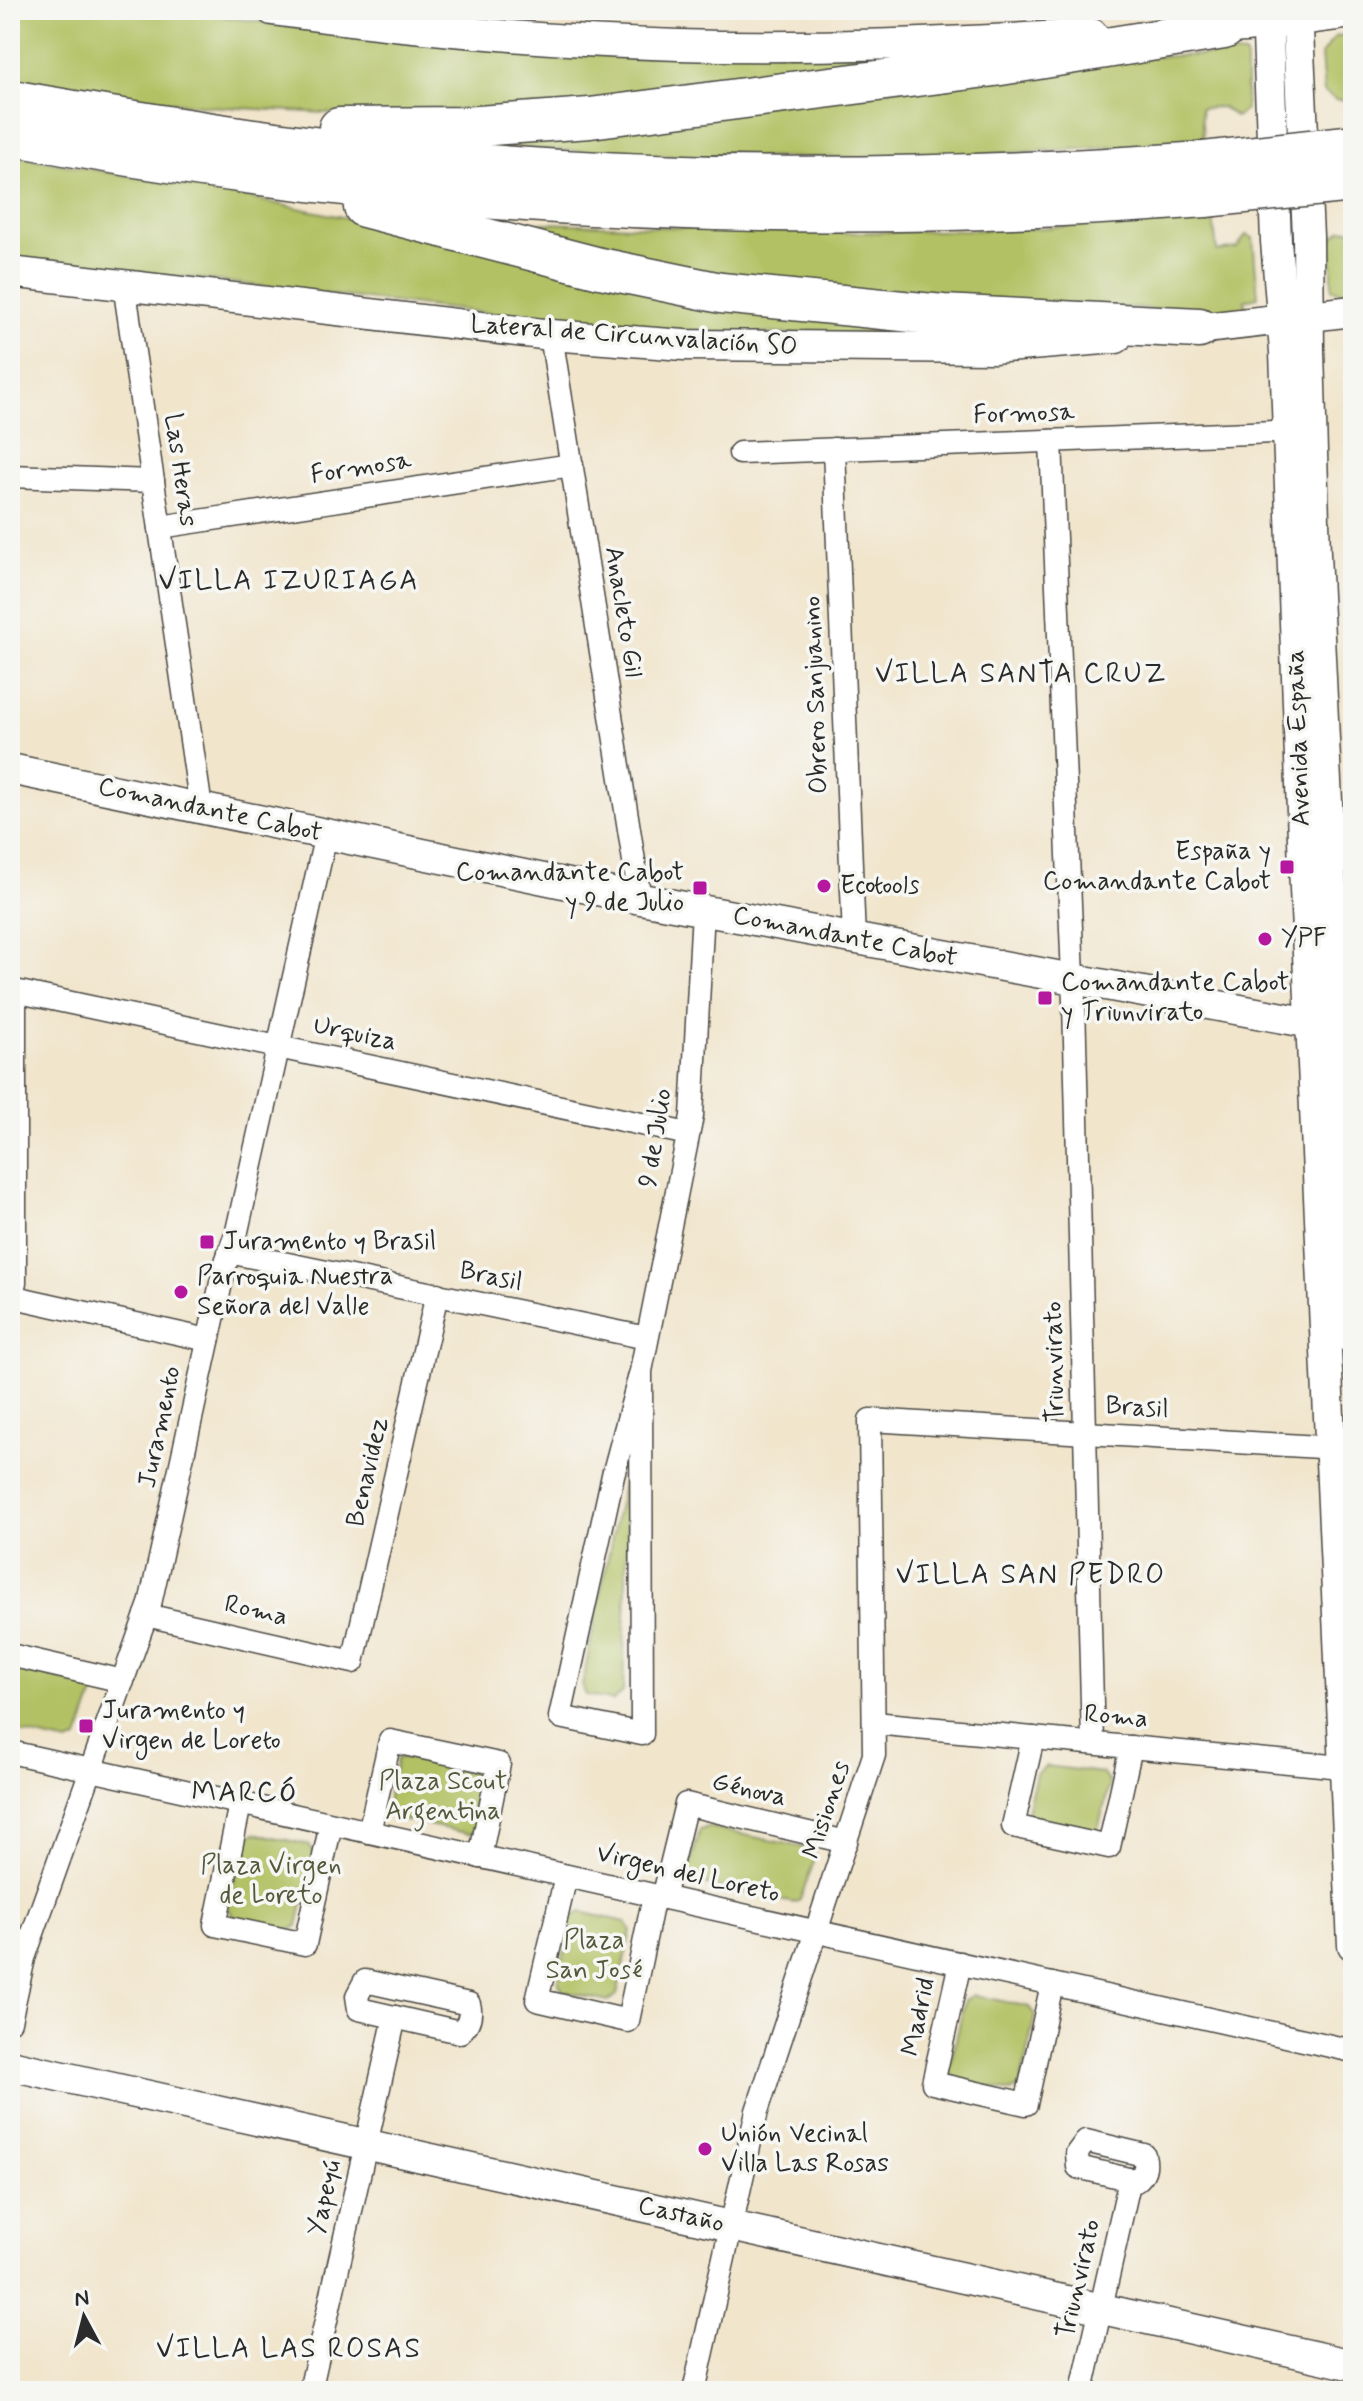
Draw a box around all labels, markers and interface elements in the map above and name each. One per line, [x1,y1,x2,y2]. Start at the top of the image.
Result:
street label: Lateral de Circunvalación SO [469,308,799,364]
street label: Formosa [973,395,1076,433]
street label: Las Heras [155,411,205,529]
street label: Formosa [308,443,414,493]
street label: Anacleto Gil [596,544,650,680]
district label: VILLA IZURIAGA [159,563,419,600]
street label: Obrero Sanjuanino [796,595,836,795]
street label: Avenida España [1279,649,1319,827]
district label: VILLA SANTA CRUZ [875,656,1167,693]
street label: Comandante Cabot [95,770,325,850]
place label: España y Comandante Cabot [1043,835,1271,899]
place label: Comandante Cabot y 9 de Julio [456,856,684,920]
marker: España y Comandante Cabot [1278,858,1296,876]
place label: Ecotools [840,869,919,903]
marker: Ecotools [815,877,833,895]
marker: Comandante Cabot y 9 de Julio [691,879,709,897]
street label: Comandante Cabot [730,899,960,975]
place label: YPF [1281,922,1327,956]
marker: YPF [1256,930,1274,948]
place label: Comandante Cabot y Triunvirato [1061,966,1289,1030]
marker: Comandante Cabot y Triunvirato [1036,989,1054,1007]
street label: Urquiza [310,1009,400,1059]
street label: 9 de Julio [631,1086,681,1190]
place label: Juramento y Brasil [223,1225,436,1259]
marker: Juramento y Brasil [198,1233,216,1251]
street label: Brasil [456,1254,526,1300]
place label: Parroquia Nuestra Señora del Valle [197,1260,393,1324]
marker: Parroquia Nuestra Señora del Valle [172,1283,190,1301]
street label: Triunvirato [1037,1301,1073,1423]
street label: Juramento [130,1363,190,1491]
street label: Brasil [1104,1389,1170,1427]
street label: Benavidez [339,1414,397,1530]
district label: VILLA SAN PEDRO [896,1557,1166,1594]
street label: Roma [221,1587,291,1635]
place label: Juramento y Virgen de Loreto [102,1694,281,1760]
street label: Roma [1083,1697,1149,1737]
marker: Juramento y Virgen de Loreto [77,1717,95,1735]
street label: Misiones [795,1757,859,1863]
park label: Plaza Scout Argentina [379,1765,507,1832]
street label: Génova [708,1765,790,1815]
district label: MARCÓ [192,1775,298,1812]
street label: Virgen del Loreto [593,1836,783,1914]
park label: Plaza Virgen de Loreto [200,1849,342,1913]
park label: Plaza San José [545,1924,643,1988]
street label: Madrid [894,1975,944,2059]
place label: Unión Vecinal Villa Las Rosas [721,2117,889,2181]
marker: Unión Vecinal Villa Las Rosas [696,2140,714,2158]
street label: Yapeyú [300,2157,350,2239]
street label: Castaño [635,2189,727,2241]
street label: Triunvirato [1049,2216,1109,2342]
north arrow [44,2277,124,2357]
text: N [73,2284,91,2314]
district label: VILLA LAS ROSAS [156,2331,422,2368]

